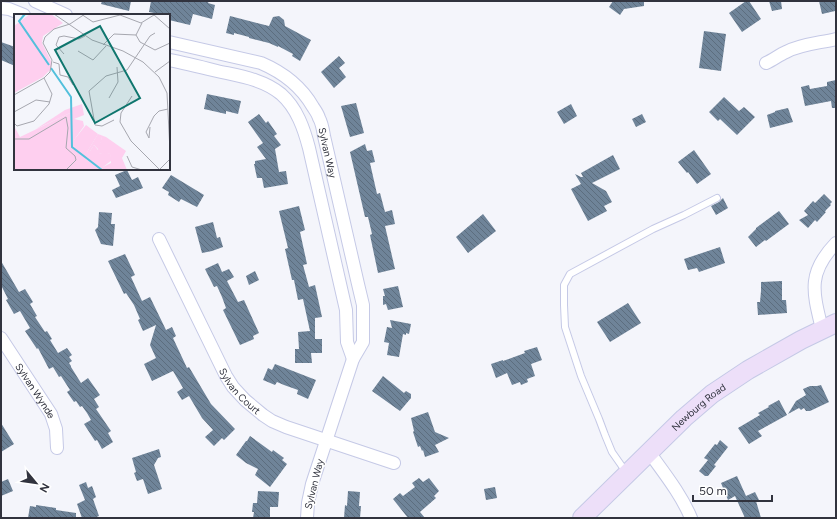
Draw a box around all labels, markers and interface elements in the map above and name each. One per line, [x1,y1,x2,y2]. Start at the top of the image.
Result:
inset map [14,14,170,170]
street label: Sylvan Way [316,126,340,180]
street label: Sylvan Wynde [13,360,59,420]
street label: Sylvan Court [216,366,264,417]
street label: Newburg Road [668,380,728,433]
street label: Sylvan Way [301,457,327,510]
north arrow [16,463,56,503]
scale bar [693,477,772,503]
text: N [37,481,52,494]
text: 50 m [699,484,727,498]

